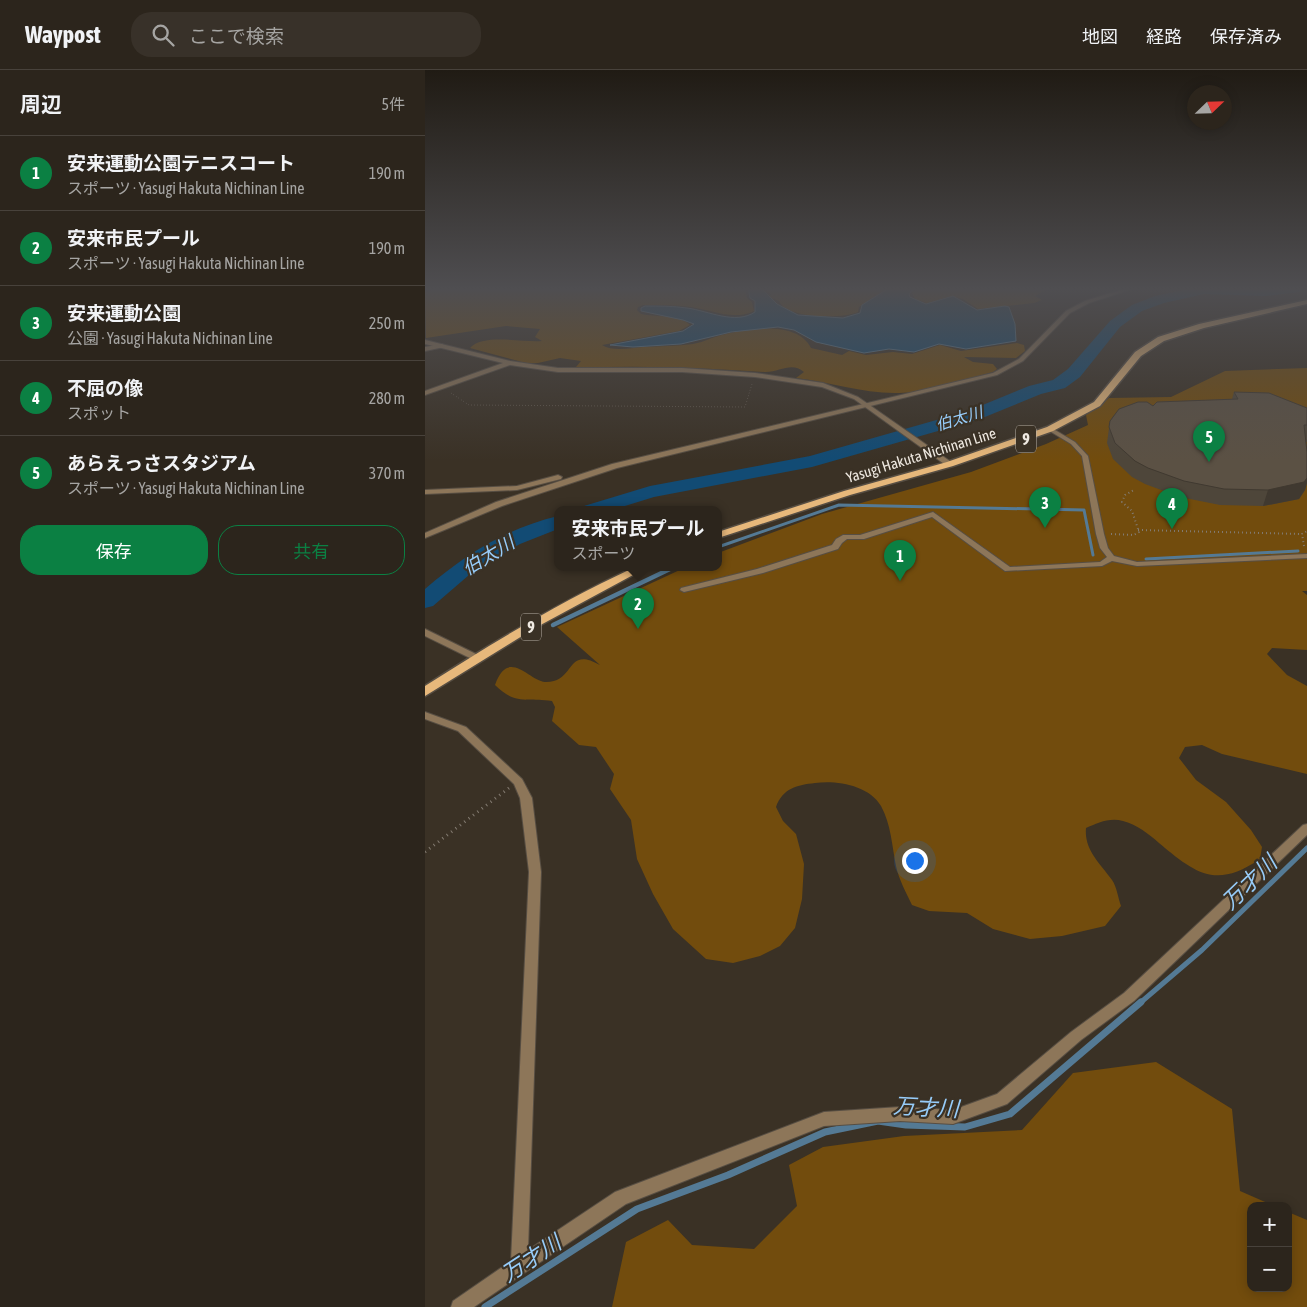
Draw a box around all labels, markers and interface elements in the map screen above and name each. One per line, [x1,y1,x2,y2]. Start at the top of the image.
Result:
search box [131,12,481,57]
text: Waypost [25,21,101,48]
icon: search [149,21,177,49]
text: ここで検索 [189,25,284,47]
text: 地図 [1082,26,1118,47]
text: 経路 [1146,26,1182,47]
text: 保存済み [1210,26,1282,47]
north arrow [1187,85,1232,130]
text: 周辺 [20,92,62,116]
text: 5件 [381,95,405,113]
text: 安来運動公園テニスコート [67,152,295,174]
text: 1 [32,164,40,182]
text: 190 m [369,164,405,182]
text: スポーツ · Yasugi Hakuta Nichinan Line [67,179,305,197]
text: 安来市民プール [67,227,200,249]
text: 2 [32,239,40,257]
text: 190 m [369,239,405,257]
text: スポーツ · Yasugi Hakuta Nichinan Line [67,254,305,272]
text: 安来運動公園 [67,302,181,324]
text: 3 [32,314,40,332]
text: 250 m [369,314,405,332]
text: 公園 · Yasugi Hakuta Nichinan Line [67,329,273,347]
text: 不屈の像 [67,377,143,399]
text: 4 [32,389,40,407]
text: 280 m [369,389,405,407]
water label: 伯太川 [933,402,986,434]
text: スポット [67,404,131,422]
pin: 5 [1193,421,1225,462]
street label: Yasugi Hakuta Nichinan Line [844,424,998,486]
road number: 9 [1016,426,1036,452]
text: あらえっさスタジアム [67,452,256,474]
text: 5 [32,464,40,482]
text: 370 m [369,464,405,482]
text: スポーツ · Yasugi Hakuta Nichinan Line [67,479,305,497]
pin: 3 [1029,487,1061,528]
pin: 4 [1156,488,1188,529]
popup [554,506,722,571]
text: 安来市民プール [571,517,705,539]
button: 保存 [20,525,208,575]
button: 共有 [218,525,405,575]
water label: 伯太川 [458,530,520,579]
pin: 1 [884,540,916,581]
text: スポーツ [571,544,635,562]
pin: 2 [622,588,654,629]
road number: 9 [521,614,541,640]
your location [902,848,928,874]
water label: 万才川 [1216,848,1283,914]
water label: 万才川 [892,1092,962,1122]
map controls [1247,1202,1292,1292]
button: + [1247,1202,1292,1247]
water label: 万才川 [496,1228,567,1287]
button: − [1247,1247,1292,1292]

